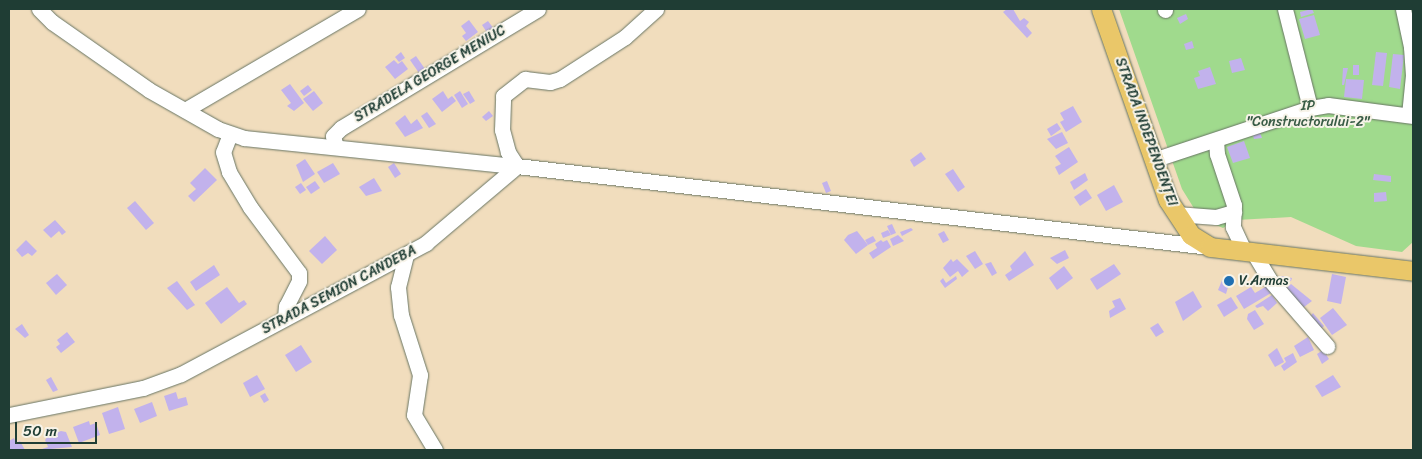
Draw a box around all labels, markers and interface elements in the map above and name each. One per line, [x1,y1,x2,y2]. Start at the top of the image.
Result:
street label: STRADELA GEORGE MENIUC [351,22,509,126]
street label: STRADA INDEPENDENȚEI [1111,55,1181,209]
park label: IP "Constructorului-2" [1247,98,1369,130]
street label: STRADA SEMION CANDEBA [259,242,419,338]
place label: V.Armas [1239,273,1289,289]
marker: V.Armas [1223,275,1235,287]
scale bar [18,412,100,444]
text: 50 m [23,418,57,444]

